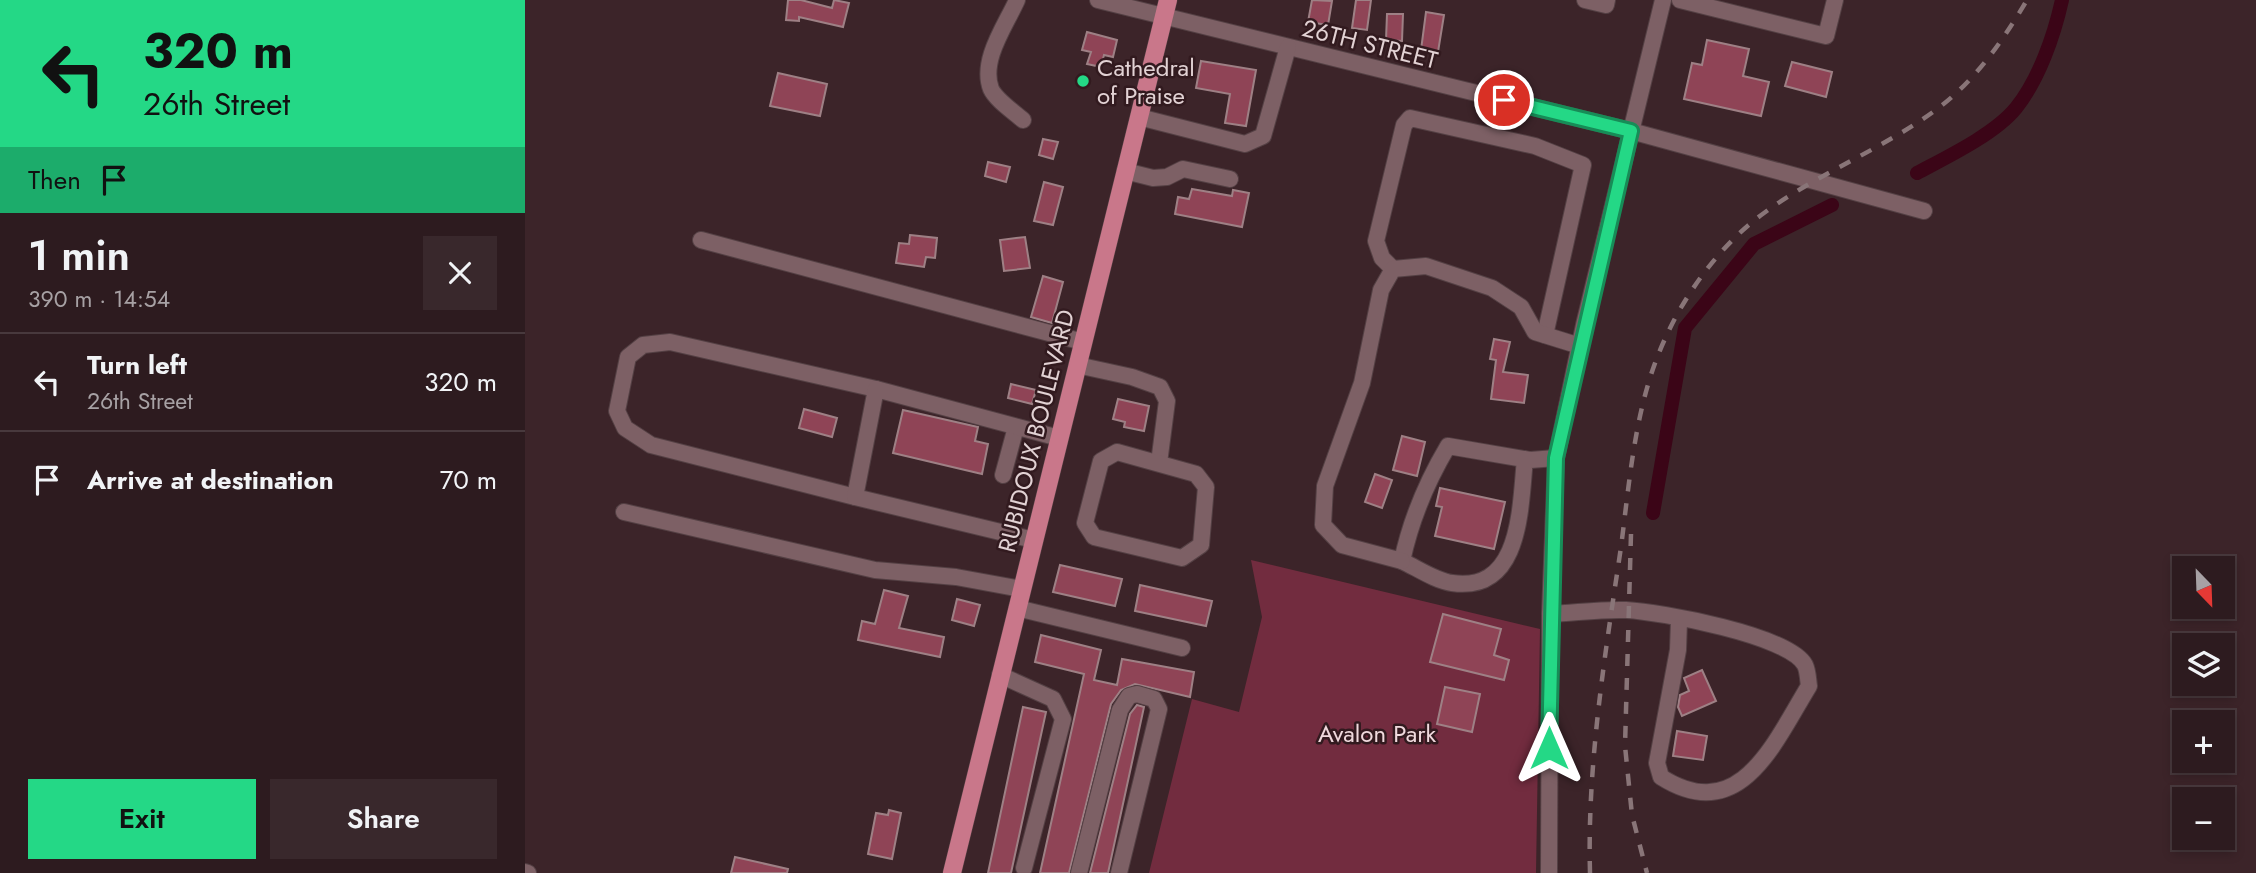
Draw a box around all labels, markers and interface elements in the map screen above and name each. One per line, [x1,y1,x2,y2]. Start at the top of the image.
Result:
street label: 26TH STREET [1299,10,1441,78]
text: 320 m [143,16,293,86]
icon: left [28,28,119,119]
place label: Cathedral of Praise [1097,50,1195,113]
pin [1474,70,1534,130]
marker: Cathedral of Praise [1075,73,1091,89]
text: 26th Street [143,81,290,127]
icon: arrive [1485,81,1523,119]
text: Then [28,161,81,199]
icon: arrive [95,161,133,199]
text: 1 min [28,225,130,286]
button: close [423,236,497,310]
text: 390 m · 14:54 [28,282,170,316]
street label: RUBIDOUX BOULEVARD [989,306,1083,556]
text: Turn left [87,346,187,384]
icon: left [28,363,66,401]
text: 320 m [424,363,497,401]
text: 26th Street [87,384,193,418]
icon: arrive [28,461,66,499]
text: Arrive at destination [87,461,334,499]
text: 70 m [440,461,497,499]
north arrow [2172,556,2235,620]
map controls [2172,556,2235,850]
button: layers [2172,633,2235,696]
button: + [2172,710,2235,773]
position arrow [1512,711,1586,785]
park label: Avalon Park [1318,716,1436,751]
button: Exit [28,779,256,859]
button: Share [270,779,497,859]
button: − [2172,787,2235,850]

